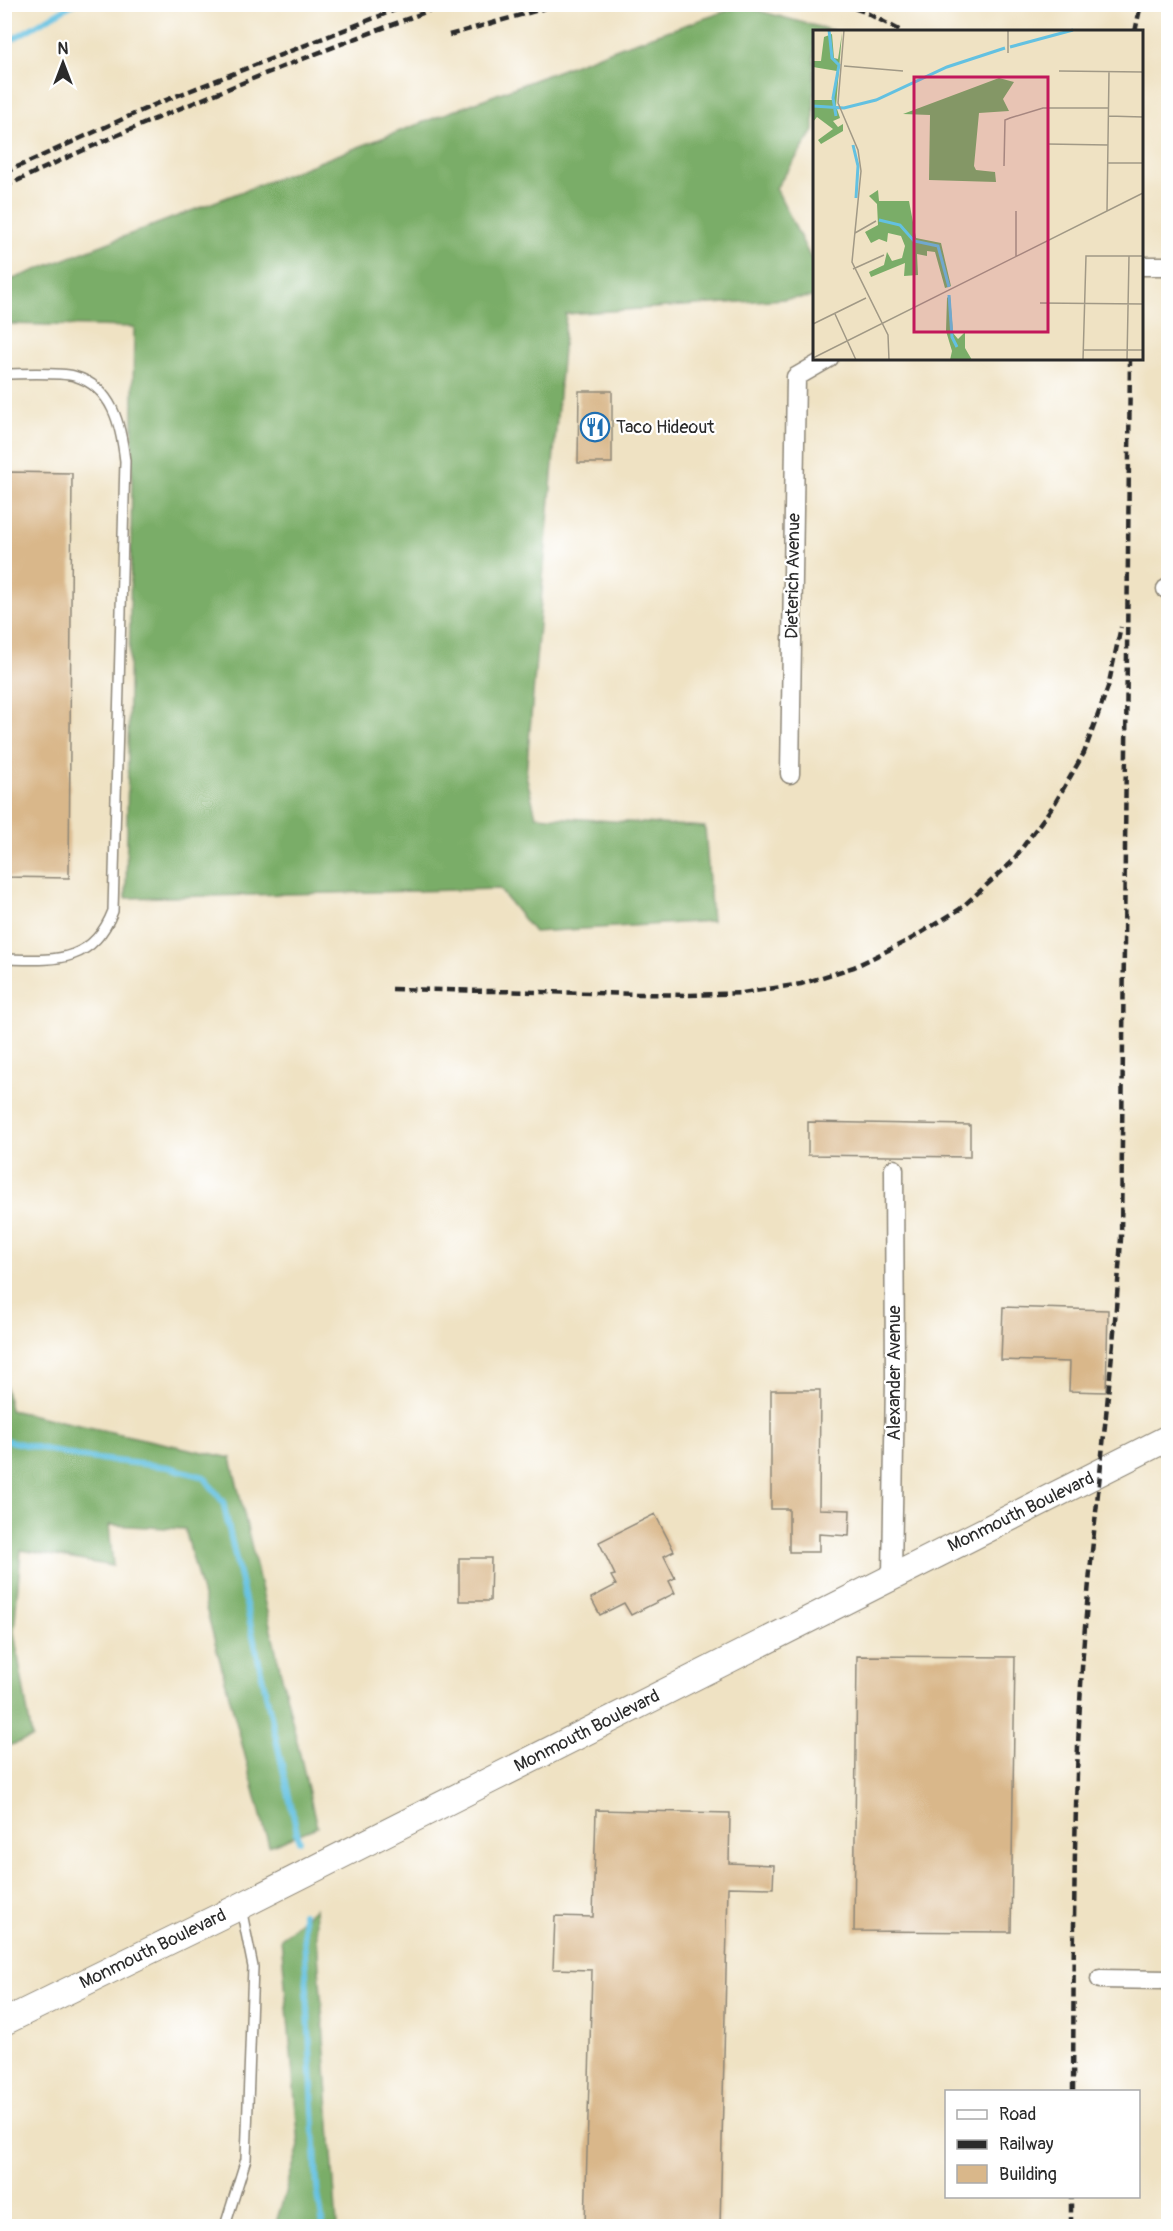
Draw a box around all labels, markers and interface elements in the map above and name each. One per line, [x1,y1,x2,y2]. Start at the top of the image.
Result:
inset map [813,30,1143,360]
north arrow [33,33,93,93]
text: N [58,39,69,59]
restaurant icon: Taco Hideout [579,411,611,443]
place label: Taco Hideout [616,416,715,439]
street label: Dieterich Avenue [780,513,806,639]
street label: Alexander Avenue [883,1305,906,1441]
street label: Monmouth Boulevard [944,1467,1098,1557]
street label: Monmouth Boulevard [510,1684,664,1778]
street label: Monmouth Boulevard [76,1904,230,1994]
legend [945,2090,1140,2198]
text: Road [999,2103,1036,2126]
text: Railway [999,2133,1054,2156]
text: Building [999,2163,1057,2186]

